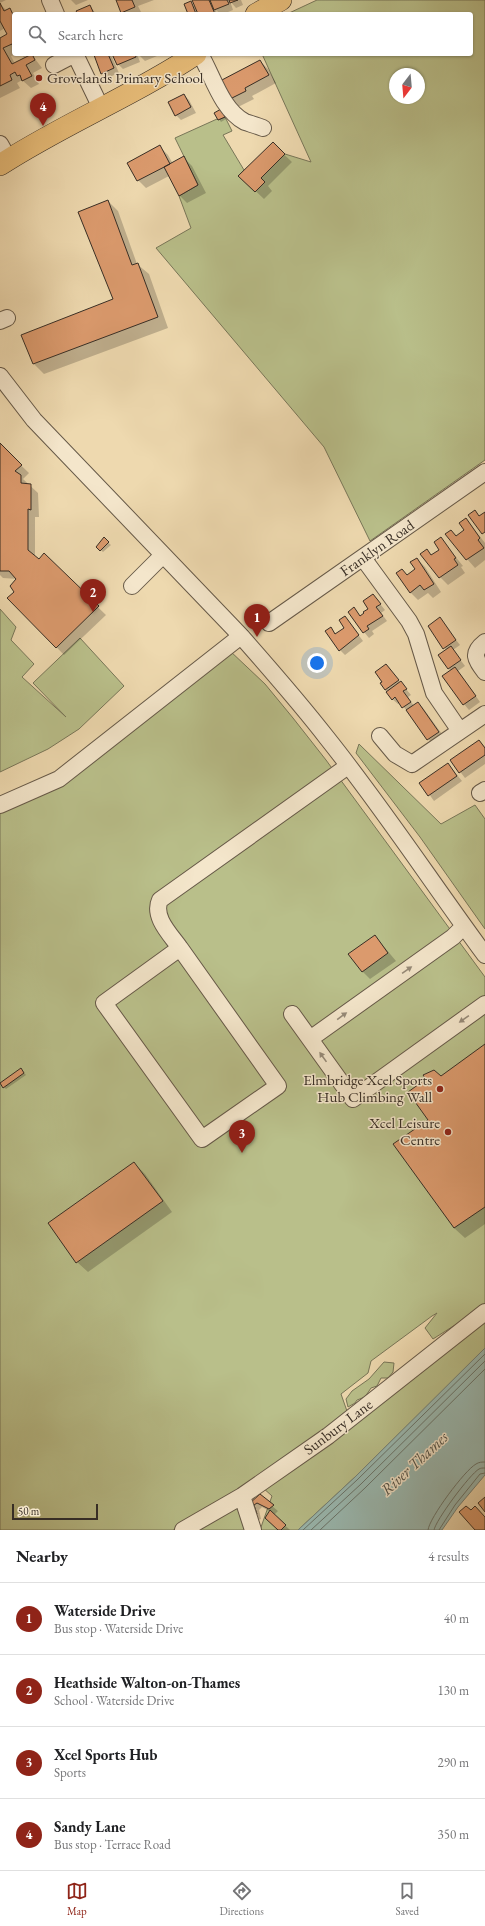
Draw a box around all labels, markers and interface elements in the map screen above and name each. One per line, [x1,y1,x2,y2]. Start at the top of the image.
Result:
search box [12,12,473,56]
icon: search [26,23,48,45]
text: Search here [58,25,123,44]
place label: Grovelands Primary School [47,68,204,87]
north arrow [389,68,425,104]
marker: Grovelands Primary School [34,73,44,83]
pin: 4 [30,93,56,126]
street label: Franklyn Road [336,515,418,580]
pin: 2 [80,579,106,612]
pin: 1 [244,604,270,637]
your location [307,653,327,673]
one-way arrow [402,966,412,974]
one-way arrow [337,1012,347,1020]
one-way arrow [459,1015,470,1023]
one-way arrow [319,1052,327,1063]
place label: Elmbridge Xcel Sports Hub Climbing Wall [303,1070,432,1106]
marker: Elmbridge Xcel Sports Hub Climbing Wall [435,1084,445,1094]
place label: Xcel Leisure Centre [368,1113,440,1149]
pin: 3 [229,1120,255,1153]
marker: Xcel Leisure Centre [443,1127,453,1137]
street label: Sunbury Lane [299,1394,376,1459]
water label: River Thames [376,1426,453,1500]
scale bar [12,1502,98,1521]
text: 50 m [18,1504,39,1518]
text: Nearby [16,1545,68,1567]
text: 4 results [428,1548,469,1565]
text: Waterside Drive [54,1601,155,1620]
text: 1 [26,1610,32,1627]
text: 40 m [444,1610,469,1627]
text: Bus stop · Waterside Drive [54,1620,183,1637]
text: Heathside Walton-on-Thames [54,1673,240,1692]
text: 2 [26,1682,32,1699]
text: 130 m [438,1682,469,1699]
text: School · Waterside Drive [54,1692,174,1709]
text: Xcel Sports Hub [54,1745,157,1764]
text: 3 [26,1754,32,1771]
text: 290 m [438,1754,469,1771]
text: Sports [54,1764,86,1781]
text: Sandy Lane [54,1817,125,1836]
text: 4 [26,1826,32,1843]
text: 350 m [438,1826,469,1843]
text: Bus stop · Terrace Road [54,1836,171,1853]
tab: Map [66,1880,88,1918]
tab: Directions [220,1880,264,1918]
tab: Saved [396,1880,419,1918]

